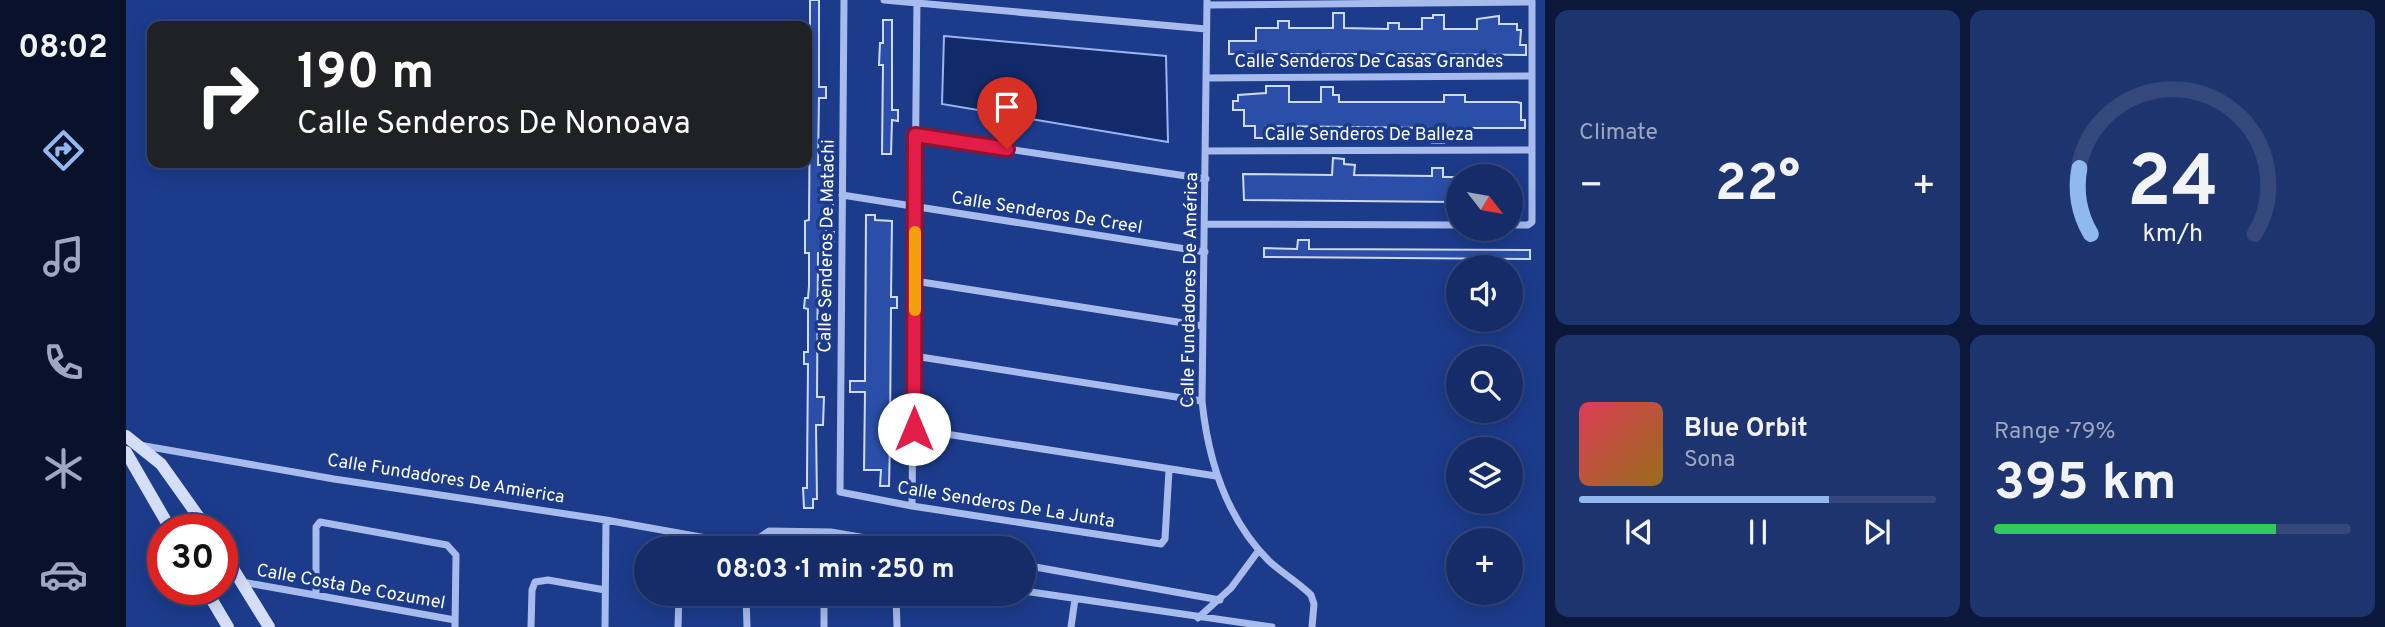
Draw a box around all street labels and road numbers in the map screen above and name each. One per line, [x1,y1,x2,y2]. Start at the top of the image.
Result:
street label: Calle Senderos De Casas Grandes [1235,51,1503,74]
street label: Calle Senderos De Balleza [1264,124,1474,147]
street label: Calle Senderos De Matachi [814,139,841,353]
street label: Calle Fundadores De América [1177,172,1204,408]
street label: Calle Senderos De Creel [950,187,1144,240]
street label: Calle Fundadores De Amierica [325,449,566,510]
street label: Calle Senderos De La Junta [895,477,1116,534]
street label: Calle Costa De Cozumel [254,560,447,615]

